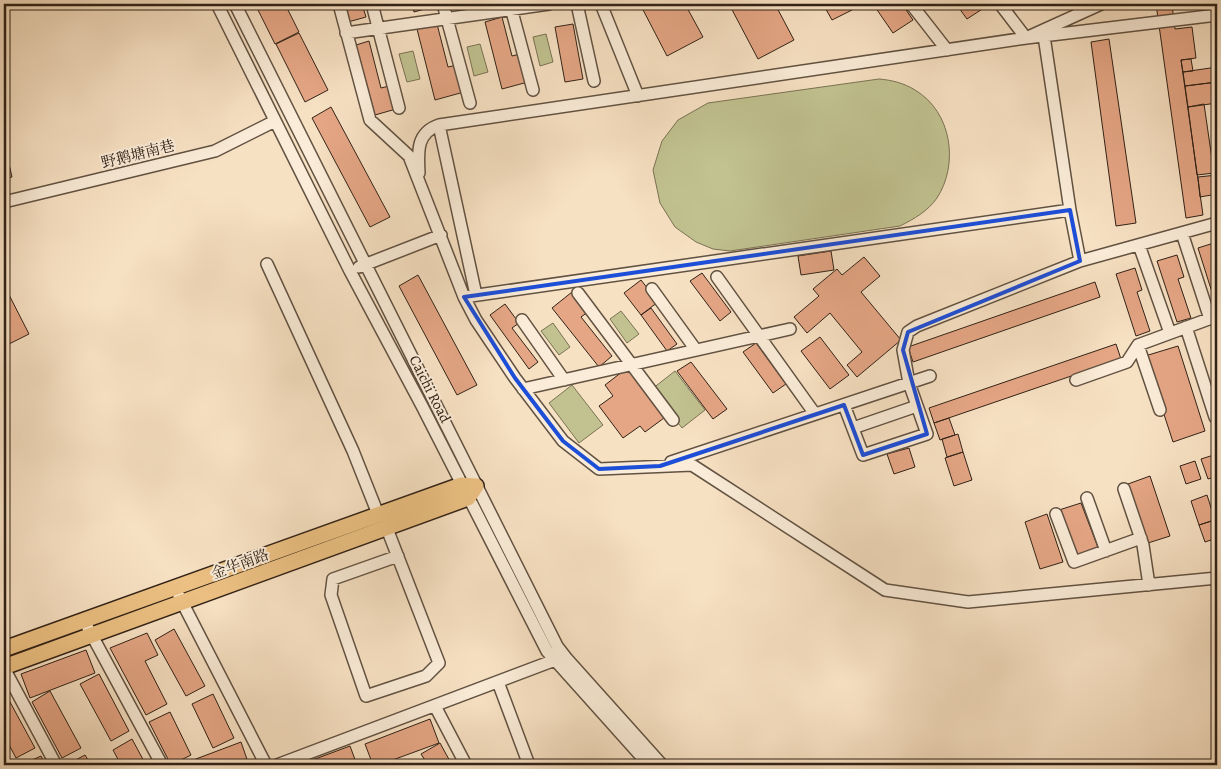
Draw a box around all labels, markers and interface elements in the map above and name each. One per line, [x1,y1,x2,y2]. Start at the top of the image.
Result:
street label: 野鹅塘南巷 [99,135,177,173]
street label: Caichi Road [404,352,456,427]
street label: 金华南路 [208,544,272,584]

